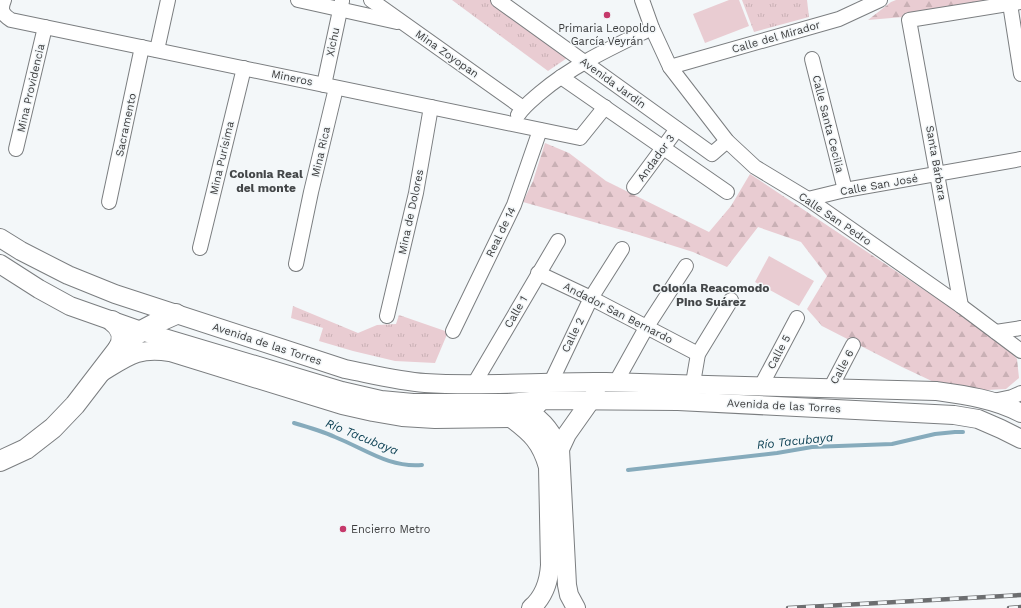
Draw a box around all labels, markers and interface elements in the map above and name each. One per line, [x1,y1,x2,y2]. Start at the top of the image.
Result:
marker: Primaria Leopoldo García Veyrán [602,10,612,20]
street label: Calle del Mirador [730,18,822,56]
place label: Primaria Leopoldo García Veyrán [558,22,656,48]
street label: Xichu [324,26,342,58]
street label: Mina Zoyopan [413,27,481,81]
street label: Mina Providencia [14,42,48,134]
street label: Avenida Jardín [578,55,648,111]
street label: Mineros [270,67,314,89]
street label: Calle Santa Cecilia [810,74,846,174]
street label: Sacramento [113,92,139,158]
street label: Mina Purísima [207,120,237,196]
street label: Mina Rica [309,125,333,179]
street label: Santa Bárbara [923,125,949,201]
street label: Andador 3 [635,132,677,184]
district label: Colonia Real del monte [229,167,303,195]
street label: Mina de Dolores [396,168,426,256]
street label: Calle San José [839,172,919,198]
street label: Calle San Pedro [796,190,874,248]
street label: Real de 14 [483,205,519,259]
street label: Andador San Bernardo [561,280,675,346]
district label: Colonia Reacomodo Pino Suárez [653,281,769,309]
street label: Calle 1 [502,294,530,330]
street label: Calle 2 [559,316,587,354]
street label: Avenida de las Torres [211,320,323,368]
street label: Calle 5 [765,333,793,371]
street label: Calle 6 [828,347,857,387]
street label: Avenida de las Torres [727,397,842,415]
water label: Río Tacubaya [324,416,401,458]
water label: Río Tacubaya [756,430,835,452]
place label: Encierro Metro [351,523,430,536]
marker: Encierro Metro [338,524,348,534]

